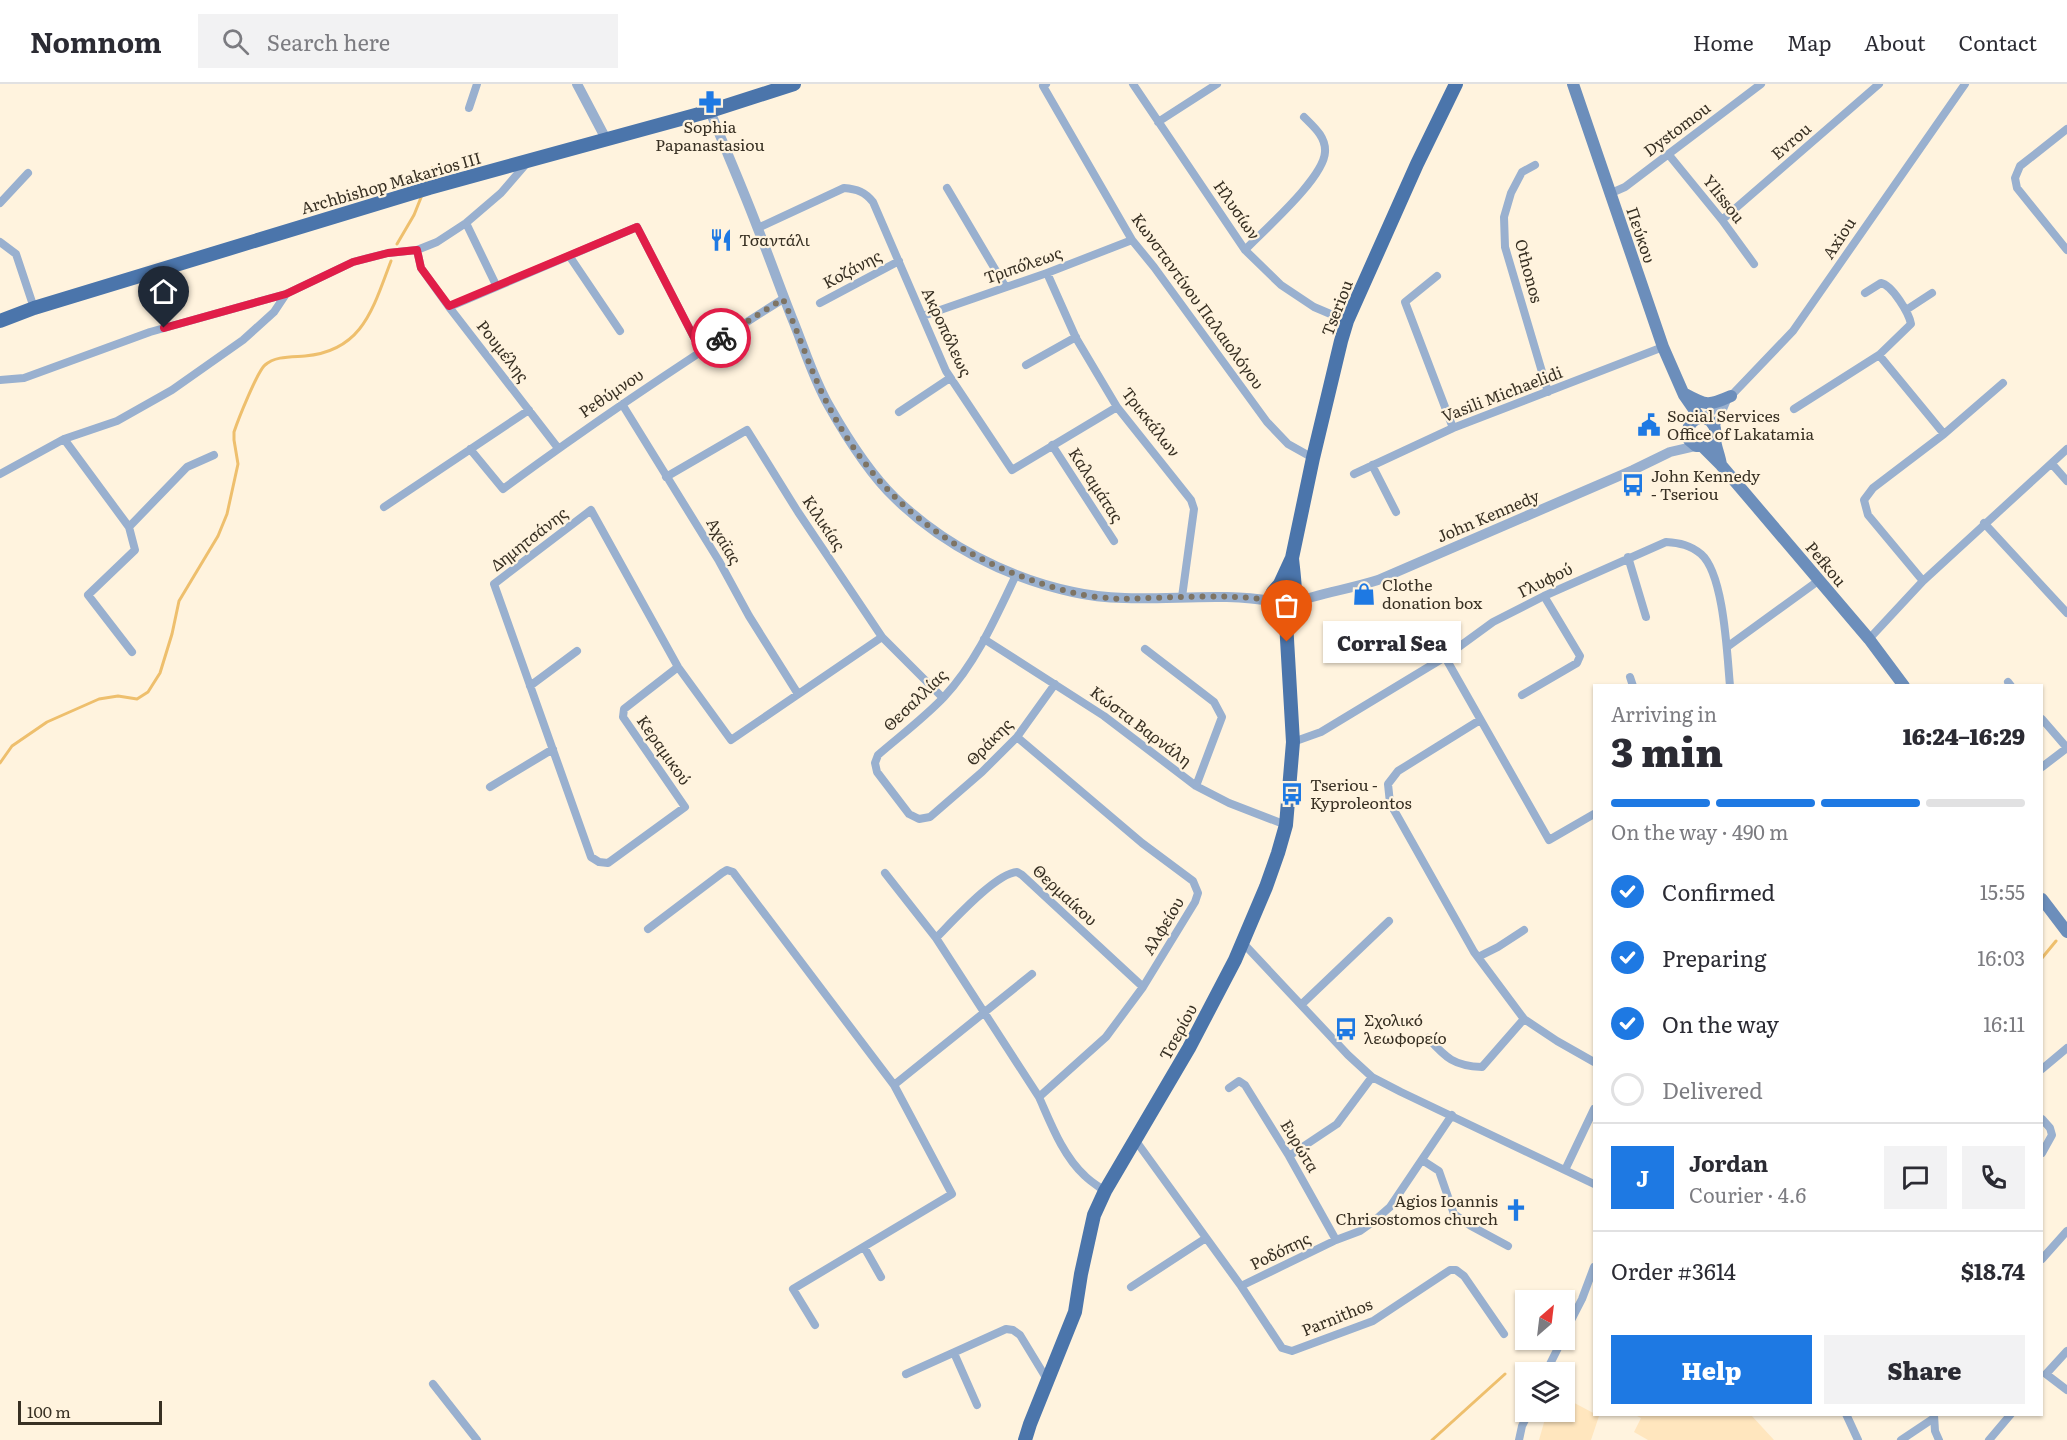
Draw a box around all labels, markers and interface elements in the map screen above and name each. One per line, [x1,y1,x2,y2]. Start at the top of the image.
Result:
search box [198,14,618,68]
text: Nomnom [30,20,162,62]
icon: search [219,25,252,58]
text: Search here [267,25,390,58]
text: Home [1693,26,1754,57]
text: Map [1787,26,1831,57]
text: About [1864,26,1926,57]
text: Contact [1959,26,2037,57]
pharmacy icon: Sophia Papanastasiou [697,89,723,115]
street label: Dystomou [1638,95,1715,161]
place label: Sophia Papanastasiou [655,114,765,156]
street label: Evrou [1765,116,1816,164]
street label: Archbishop Makarios III [298,145,484,219]
street label: Ylissou [1698,169,1752,228]
street label: Ηλυσίων [1209,175,1267,244]
street label: Πεύκου [1621,203,1663,266]
street label: Κωνσταντίνου Παλαιολόγου [1127,207,1271,393]
street label: Axiou [1816,212,1861,263]
restaurant icon: Τσαντάλι [708,227,734,253]
place label: Τσαντάλι [739,227,810,251]
street label: Othonos [1510,236,1550,305]
street label: Τριπόλεως [980,239,1065,289]
street label: Κοζάνης [818,243,885,294]
pin [138,266,189,328]
icon: home [147,275,180,308]
street label: Tseriou [1314,276,1358,339]
street label: Ακροπόλεως [917,283,979,380]
courier [691,308,751,368]
street label: Ρουμέλης [472,314,536,387]
icon: bike [705,322,738,355]
street label: Vasili Michaelidi [1438,359,1566,427]
street label: Ρεθύμνου [573,362,648,423]
street label: Τρικκάλων [1117,381,1187,461]
place label: Social Services Office of Lakatamia [1667,403,1815,445]
public building icon: Social Services Office of Lakatamia [1636,412,1662,438]
street label: Καλαμάτας [1064,442,1130,527]
place label: John Kennedy - Tseriou [1651,463,1761,505]
bus stop icon: John Kennedy - Tseriou [1620,472,1646,498]
street label: John Kennedy [1433,482,1543,547]
street label: Κιλικίας [798,490,852,555]
street label: Δημητσάνης [485,500,572,576]
street label: Αχαϊας [701,512,748,569]
street label: Pefkou [1801,536,1853,591]
street label: Γλυφού [1513,556,1576,603]
place label: Clothe donation box [1382,572,1483,614]
pin [1261,580,1312,642]
shop icon: Clothe donation box [1351,581,1377,607]
icon: bag [1270,589,1303,622]
callout: Corral Sea [1323,621,1461,663]
text: Corral Sea [1337,627,1447,657]
street label: Θεσαλλίας [877,663,952,736]
street label: Κώστα Βαρνάλη [1086,679,1197,771]
text: Arriving in [1611,698,1717,728]
street label: Κεραμικού [632,710,698,789]
street label: Θράκης [960,712,1017,770]
text: 16:24–16:29 [1903,719,2025,752]
text: 3 min [1611,721,1723,779]
place label: Tseriou - Kyproleontos [1310,772,1412,814]
bus stop icon: Tseriou - Kyproleontos [1279,781,1305,807]
text: On the way · 490 m [1611,816,1788,846]
street label: Θερμαίκου [1028,858,1103,931]
icon: check [1611,875,1644,908]
text: Confirmed [1662,875,1775,908]
text: 15:55 [1980,876,2025,906]
street label: Αλφείου [1135,892,1189,959]
icon: check [1611,941,1644,974]
text: Preparing [1662,941,1766,974]
text: 16:03 [1977,942,2025,972]
street label: Τσερίου [1152,999,1202,1064]
place label: Σχολικό λεωφορείο [1364,1007,1447,1049]
icon: check [1611,1007,1644,1040]
text: On the way [1662,1007,1779,1040]
text: 16:11 [1983,1008,2025,1038]
bus stop icon: Σχολικό λεωφορείο [1333,1016,1359,1042]
text: Delivered [1662,1073,1763,1106]
street label: Ευρώτα [1276,1114,1326,1177]
text: Jordan [1689,1146,1768,1179]
button: chat [1884,1146,1947,1209]
button: phone [1962,1146,2025,1209]
text: J [1636,1161,1649,1194]
text: Courier · 4.6 [1689,1179,1806,1209]
place label: Agios Ioannis Chrisostomos church [1336,1188,1498,1230]
church icon: Agios Ioannis Chrisostomos church [1503,1197,1529,1223]
street label: Ροδόπης [1245,1225,1314,1275]
text: Order #3614 [1611,1254,1736,1287]
text: $18.74 [1961,1254,2025,1287]
north arrow [1515,1290,1575,1350]
map controls [1515,1290,1575,1422]
street label: Parnithos [1298,1291,1376,1341]
button: Help [1611,1335,1812,1404]
button: Share [1824,1335,2025,1404]
button: layers [1515,1362,1575,1422]
scale bar [18,1398,162,1426]
text: 100 m [27,1399,71,1423]

